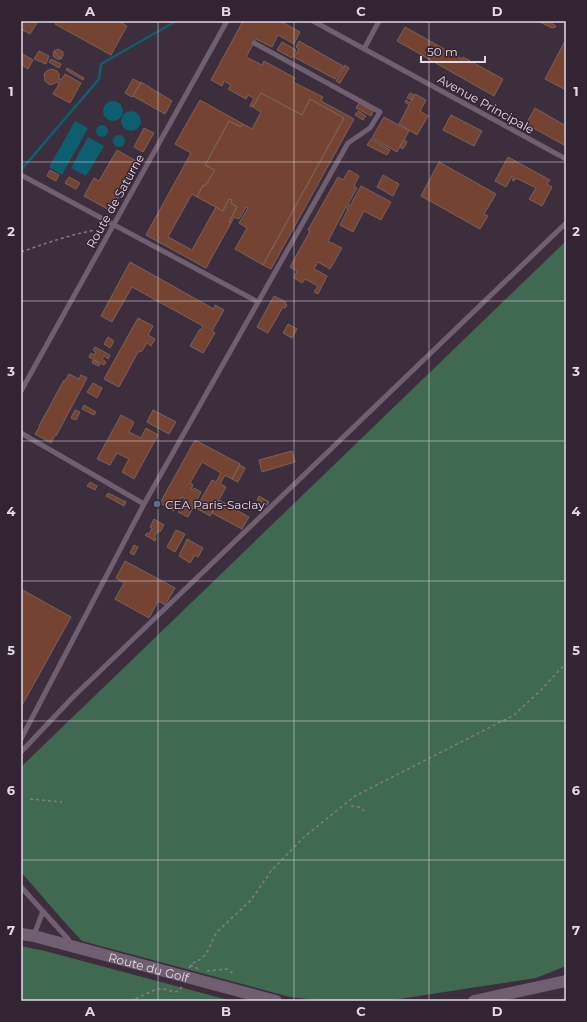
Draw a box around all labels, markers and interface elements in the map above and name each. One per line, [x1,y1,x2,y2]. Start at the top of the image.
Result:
text: A [84,3,96,19]
text: B [221,3,231,19]
text: C [356,3,366,19]
text: D [492,3,503,19]
scale bar [421,38,485,64]
text: 50 m [427,44,458,59]
street label: Avenue Principale [435,71,537,137]
text: 1 [8,83,14,99]
text: 1 [573,83,579,99]
street label: Route de Saturne [83,151,147,251]
text: 2 [7,223,15,239]
text: 2 [572,223,580,239]
text: 3 [6,363,15,379]
text: 3 [571,363,580,379]
place label: CEA Paris-Saclay [165,497,265,512]
marker: CEA Paris-Saclay [152,499,162,509]
text: 4 [7,503,16,519]
text: 4 [572,503,581,519]
text: 5 [7,642,15,658]
text: 5 [572,642,580,658]
text: 6 [7,782,16,798]
text: 6 [572,782,581,798]
text: 7 [7,922,15,938]
text: 7 [572,922,580,938]
street label: Route du Golf [107,949,192,985]
text: A [84,1003,96,1019]
text: B [221,1003,231,1019]
text: C [356,1003,366,1019]
text: D [492,1003,503,1019]

